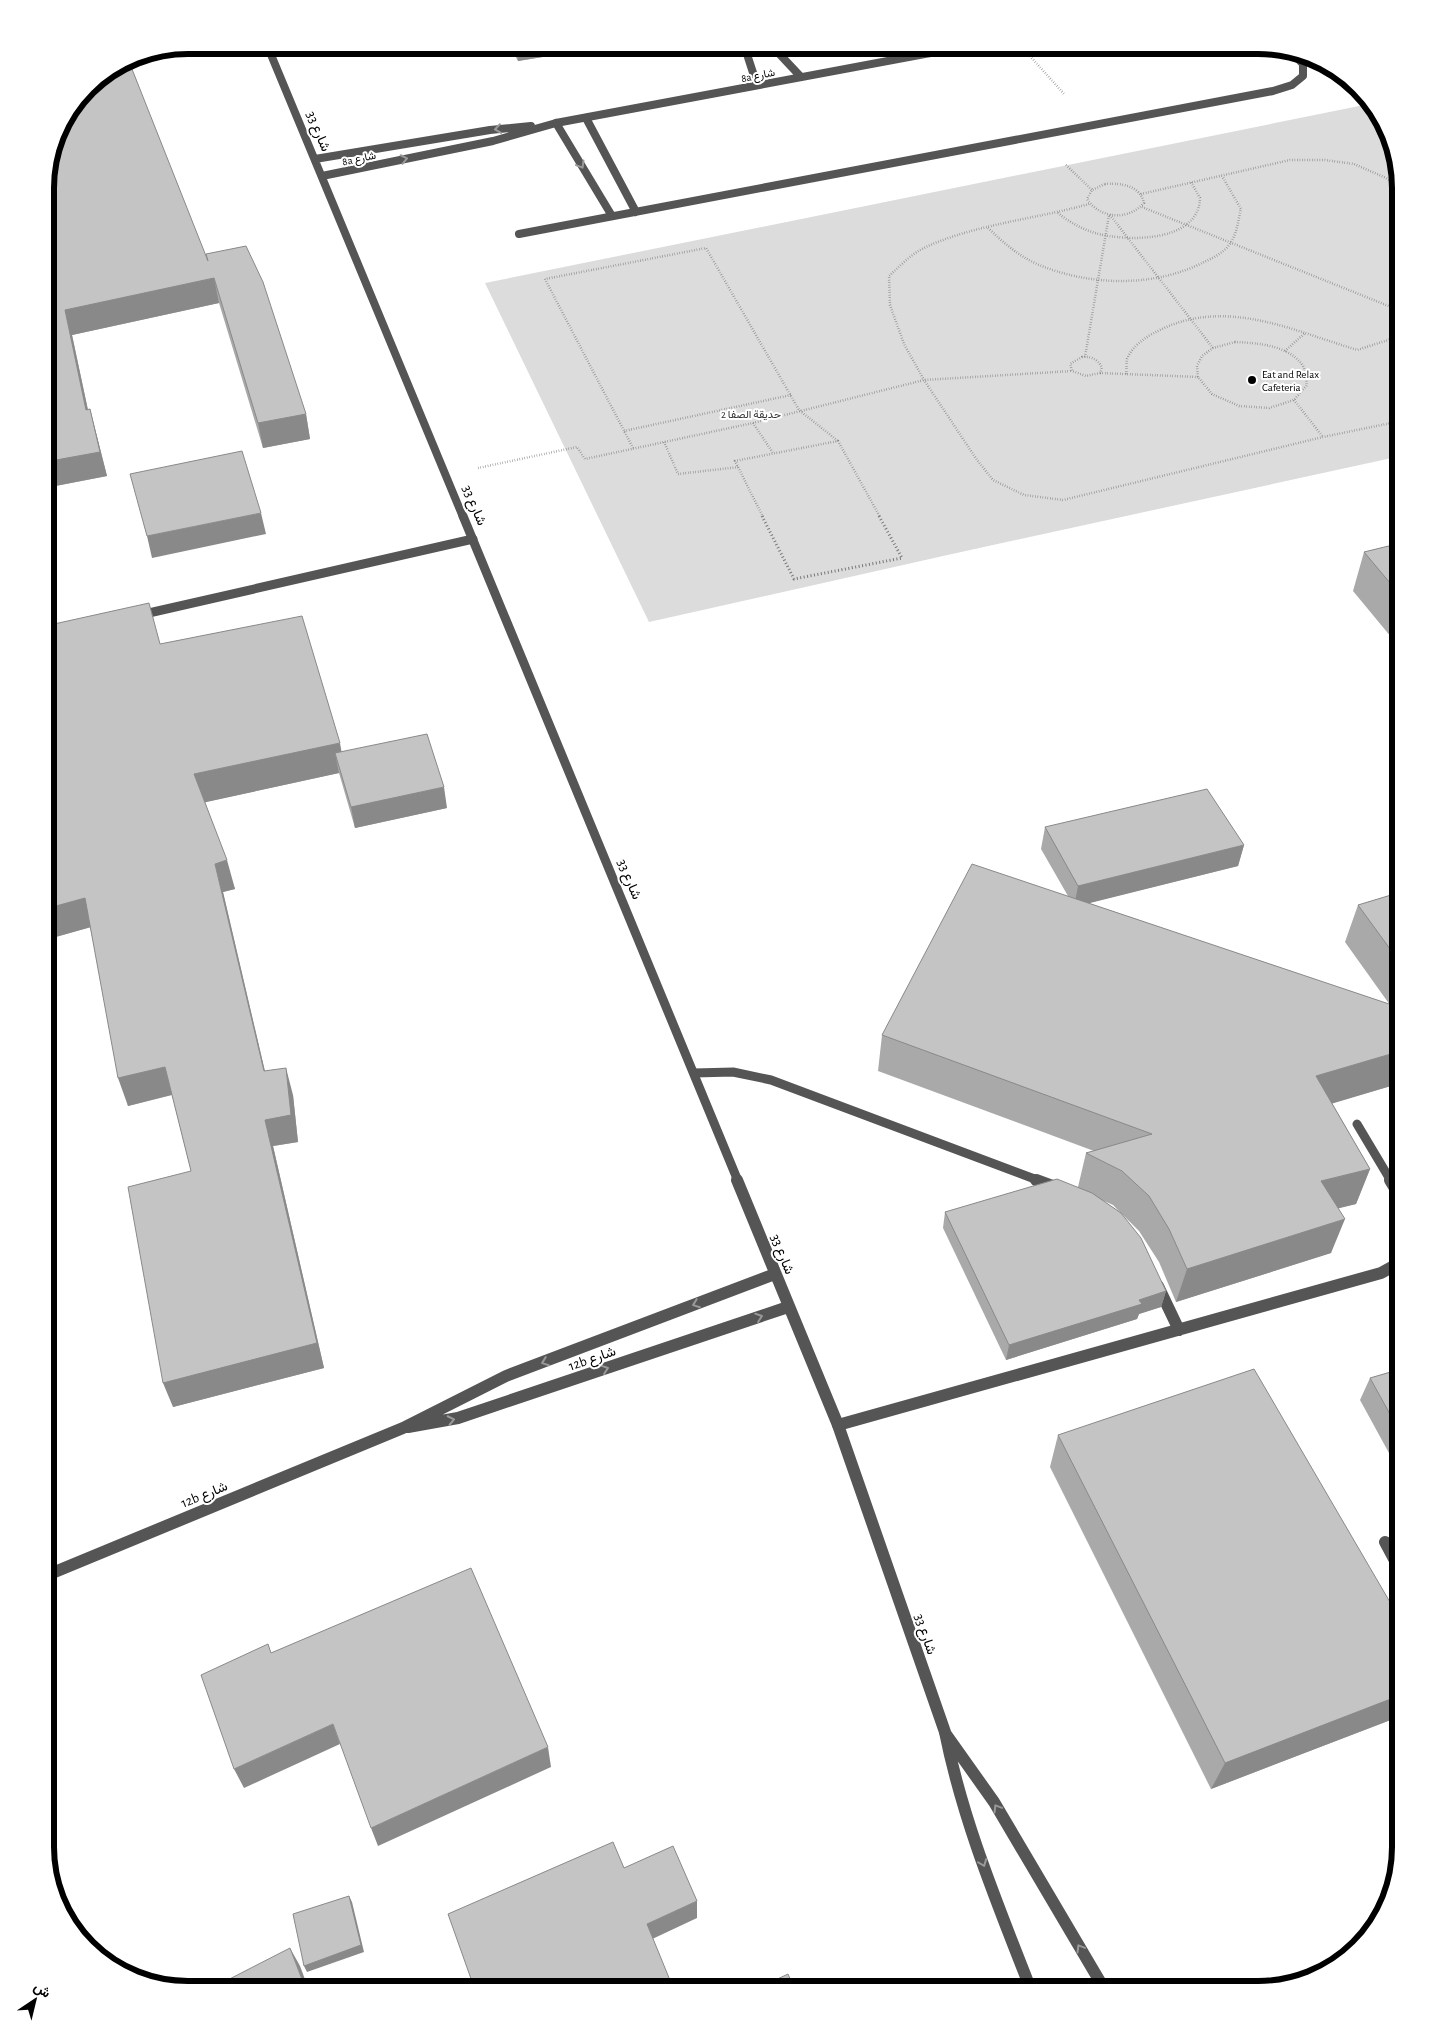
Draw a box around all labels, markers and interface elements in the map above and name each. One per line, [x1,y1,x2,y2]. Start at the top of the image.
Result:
street label: 8a شارع [740,67,777,86]
street label: شارع 33 [301,109,333,155]
one-way arrow [494,123,502,134]
street label: 8a شارع [341,149,378,169]
one-way arrow [400,154,409,165]
one-way arrow [575,159,585,168]
place label: Eat and Relax Cafeteria [1262,369,1319,393]
marker: Eat and Relax Cafeteria [1246,374,1258,386]
park label: حديقة الصفا 2 [721,409,781,421]
street label: شارع 33 [457,483,489,529]
street label: شارع 33 [612,857,644,903]
street label: شارع 33 [765,1232,796,1278]
one-way arrow [693,1298,701,1308]
one-way arrow [754,1313,763,1323]
street label: 12b شارع [567,1344,619,1376]
one-way arrow [541,1356,549,1366]
one-way arrow [600,1365,609,1375]
one-way arrow [446,1415,455,1426]
street label: 12b شارع [179,1479,231,1513]
street label: شارع 33 [909,1612,939,1657]
one-way arrow [994,1805,1004,1814]
one-way arrow [977,1858,987,1867]
one-way arrow [1077,1945,1087,1954]
north arrow [10,1975,60,2025]
text: ش [30,1980,53,2002]

